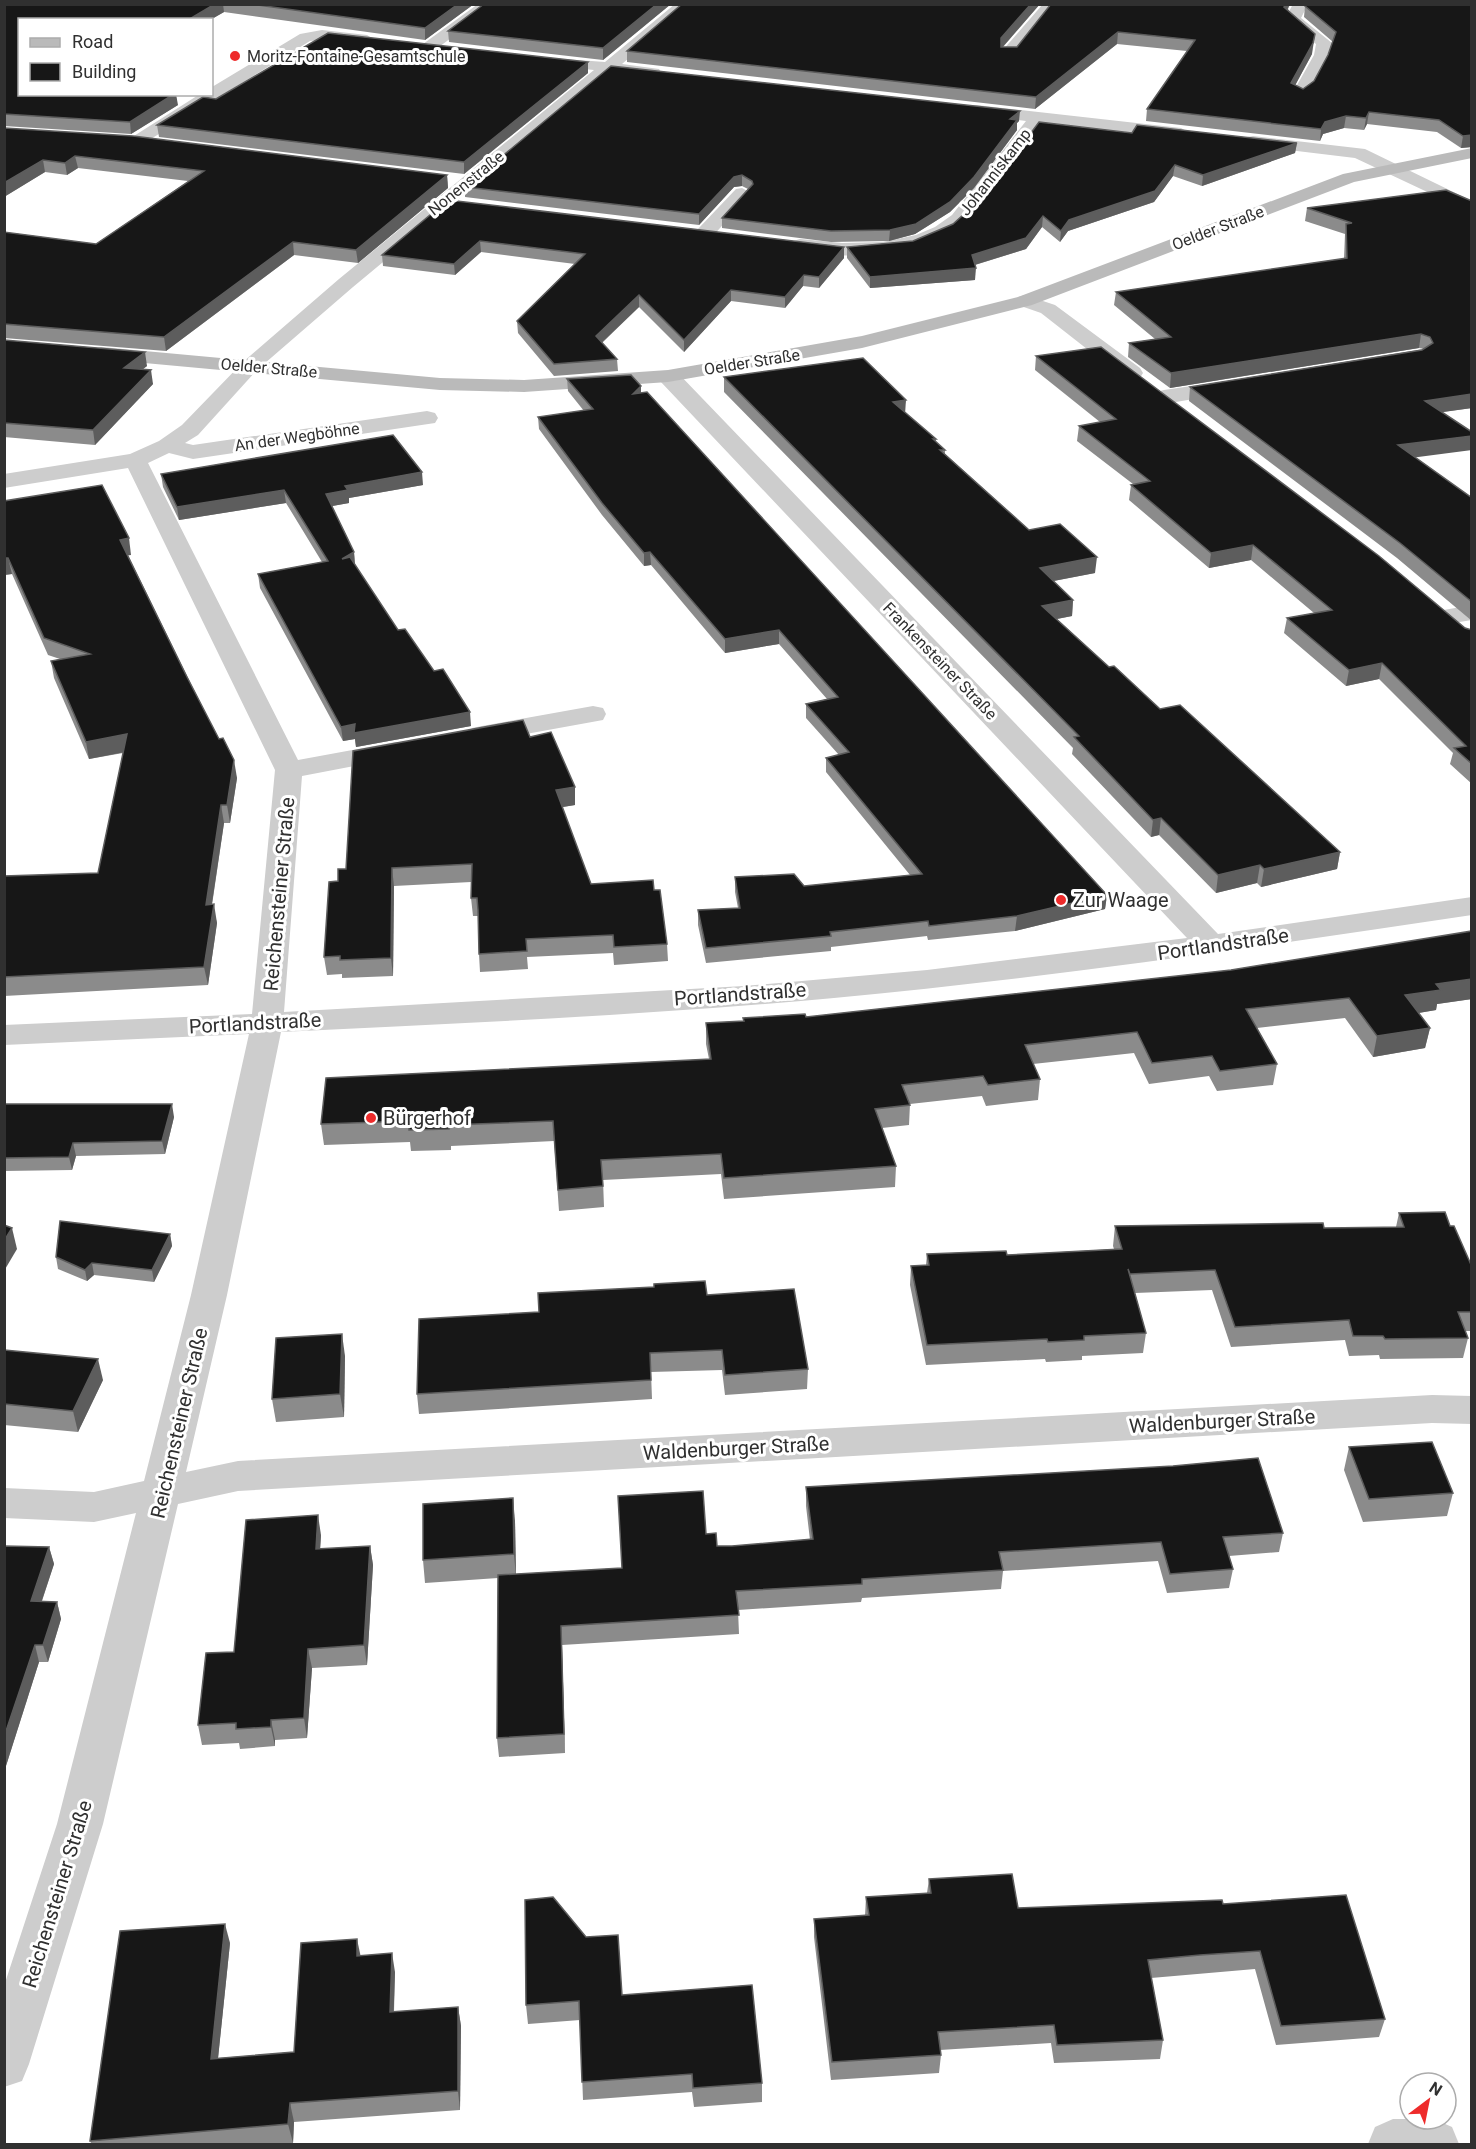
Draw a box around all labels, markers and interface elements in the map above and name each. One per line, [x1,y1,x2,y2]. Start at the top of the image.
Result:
legend [18,18,213,96]
text: Road [72,31,113,52]
place label: Moritz-Fontaine-Gesamtschule [247,47,465,66]
marker: Moritz-Fontaine-Gesamtschule [228,49,242,63]
text: Building [72,61,136,82]
street label: Johanniskamp [955,125,1035,219]
street label: Nonenstraße [424,147,508,219]
street label: Oelder Straße [1169,202,1267,254]
street label: Oelder Straße [703,345,801,379]
street label: Oelder Straße [220,354,318,382]
street label: An der Wegböhne [233,419,361,455]
street label: Frankensteiner Straße [879,598,1001,724]
street label: Reichensteiner Straße [259,796,299,992]
place label: Zur Waage [1073,888,1169,912]
marker: Zur Waage [1054,893,1068,907]
street label: Portlandstraße [1156,923,1290,965]
street label: Portlandstraße [673,977,807,1011]
street label: Portlandstraße [188,1008,322,1038]
place label: Bürgerhof [383,1106,471,1130]
marker: Bürgerhof [364,1111,378,1125]
street label: Reichensteiner Straße [145,1325,213,1521]
street label: Waldenburger Straße [1128,1404,1316,1438]
street label: Waldenburger Straße [642,1431,830,1465]
street label: Reichensteiner Straße [17,1797,97,1991]
north arrow [1398,2071,1458,2131]
text: N [1426,2078,1446,2100]

